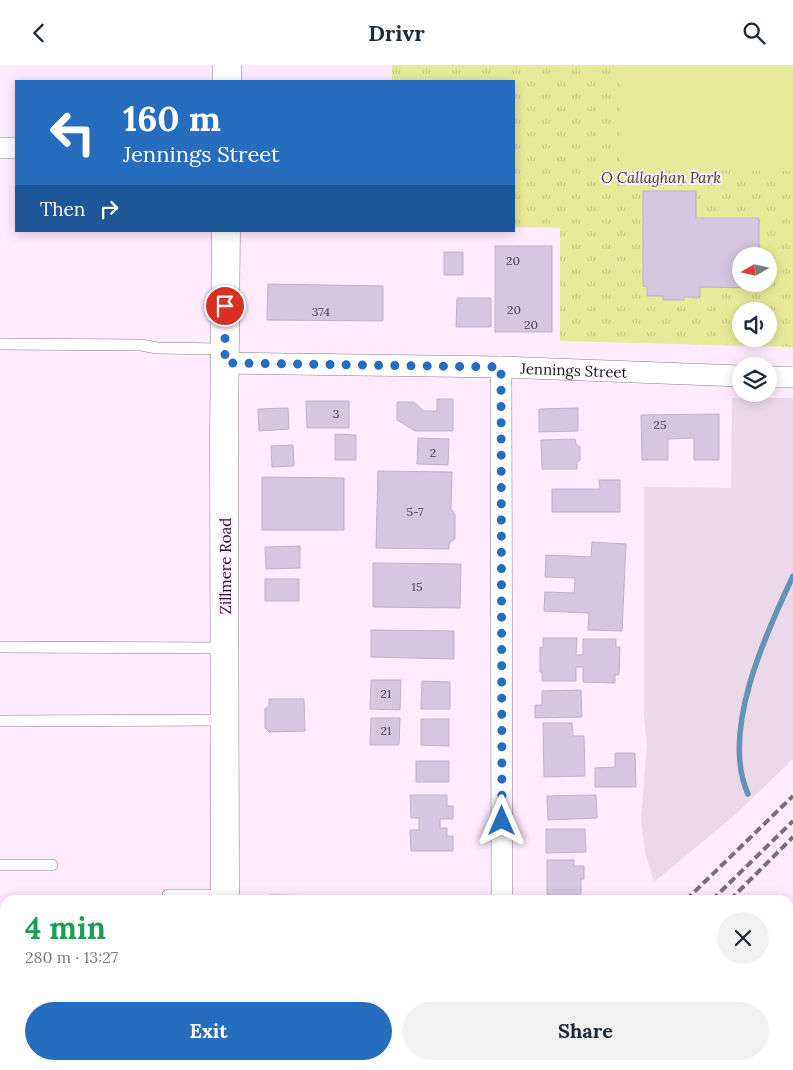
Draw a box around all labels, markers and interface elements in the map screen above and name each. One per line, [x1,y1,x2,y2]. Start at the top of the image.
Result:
icon: back [25,19,53,47]
text: Drivr [368,19,425,47]
icon: search [740,19,768,47]
text: 160 m [123,96,221,141]
icon: left [40,100,105,165]
text: Jennings Street [123,140,280,168]
park label: O Callaghan Park [601,168,721,187]
icon: right [95,195,123,223]
text: Then [40,197,85,221]
north arrow [732,247,778,293]
map controls [732,247,777,402]
house number: 20 [506,253,520,268]
pin [204,285,246,327]
icon: arrive [211,292,239,320]
house number: 20 [507,302,521,317]
button: sound [732,302,777,347]
house number: 374 [312,304,331,319]
house number: 20 [524,317,538,332]
button: layers [732,357,777,402]
street label: Jennings Street [519,358,628,381]
house number: 3 [333,406,340,421]
house number: 25 [654,417,666,432]
house number: 2 [430,445,436,460]
house number: 5-7 [406,504,424,519]
street label: Zillmere Road [216,518,235,614]
house number: 15 [412,579,422,594]
house number: 21 [381,686,391,701]
house number: 21 [381,723,391,738]
position arrow [475,794,527,846]
text: 4 min [25,909,106,947]
button: close [717,912,769,964]
text: 280 m · 13:27 [25,947,118,967]
button: Exit [25,1002,392,1060]
button: Share [402,1002,769,1060]

